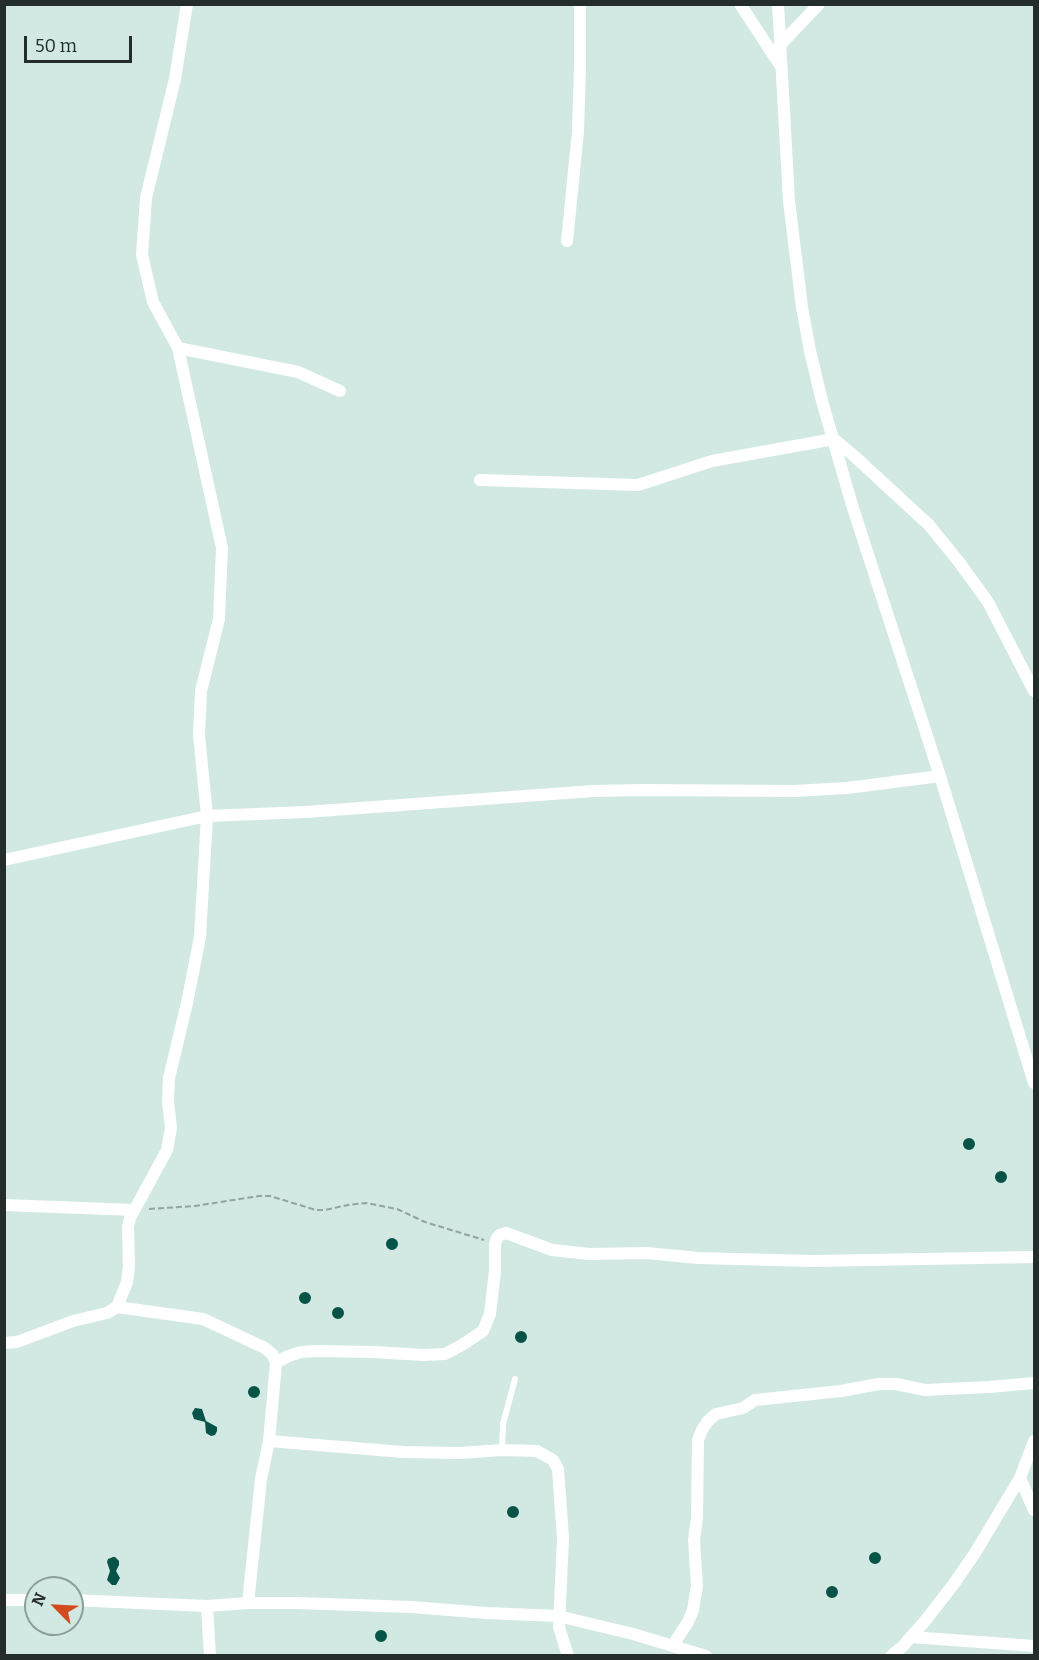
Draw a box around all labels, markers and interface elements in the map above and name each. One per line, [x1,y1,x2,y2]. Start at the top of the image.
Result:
scale bar [27,24,135,62]
text: 50 m [35,35,77,57]
north arrow [24,1576,84,1636]
text: N [28,1590,50,1609]

